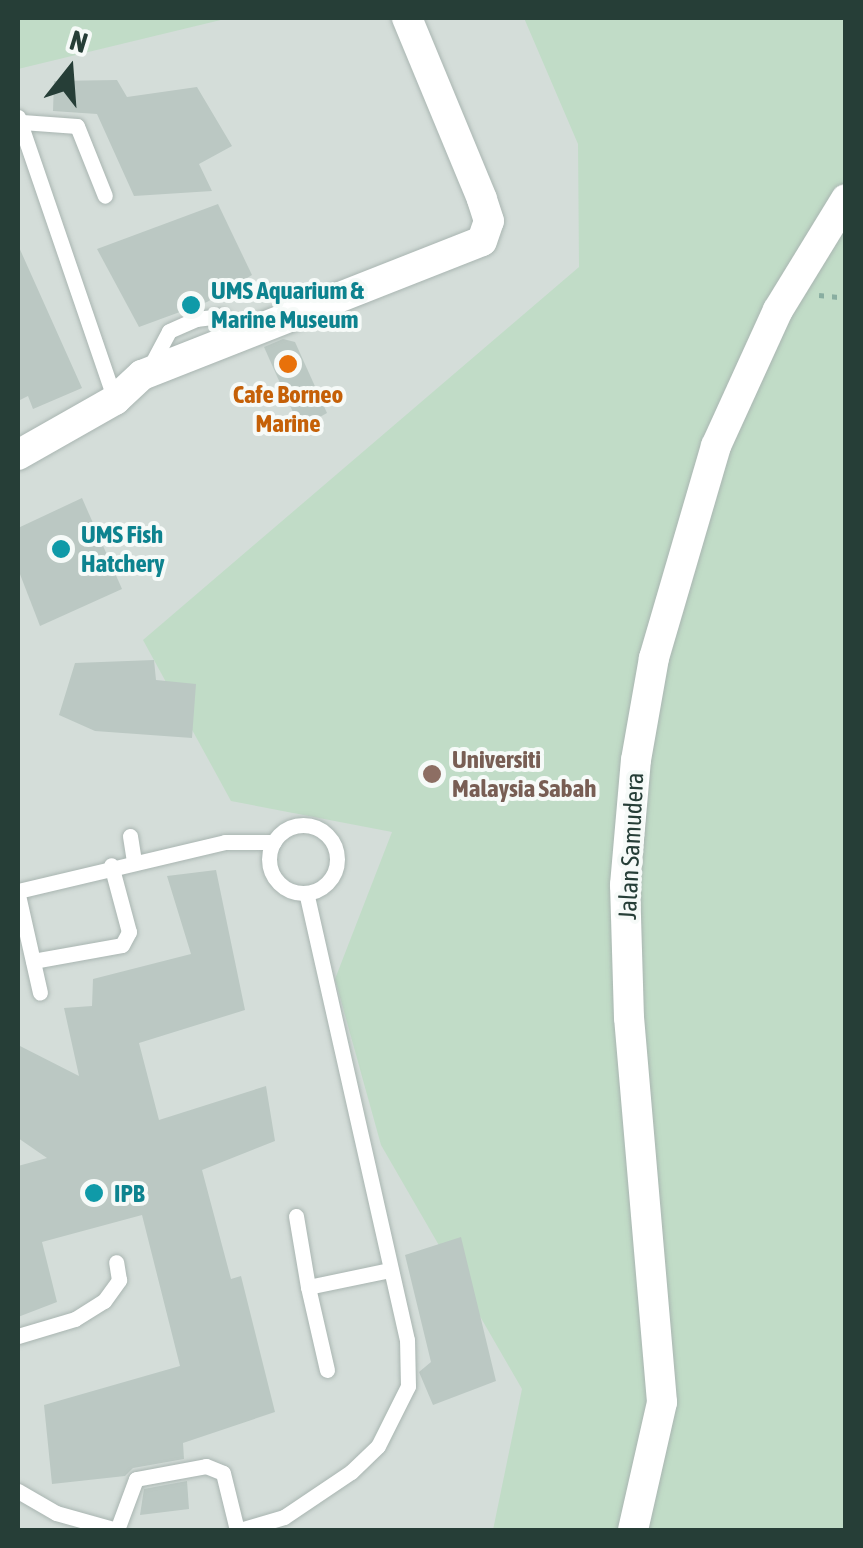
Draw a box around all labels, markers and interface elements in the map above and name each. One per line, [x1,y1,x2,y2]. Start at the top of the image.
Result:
north arrow [20,20,120,120]
text: N [66,24,91,59]
place label: UMS Aquarium & Marine Museum [211,276,364,335]
marker: UMS Aquarium & Marine Museum [180,294,202,316]
marker: Cafe Borneo Marine [277,353,299,375]
place label: Cafe Borneo Marine [233,380,343,439]
place label: UMS Fish Hatchery [81,520,164,579]
marker: UMS Fish Hatchery [50,538,72,560]
place label: Universiti Malaysia Sabah [452,745,596,804]
marker: Universiti Malaysia Sabah [421,763,443,785]
street label: Jalan Samudera [612,772,650,920]
place label: IPB [114,1178,144,1208]
marker: IPB [83,1182,105,1204]

